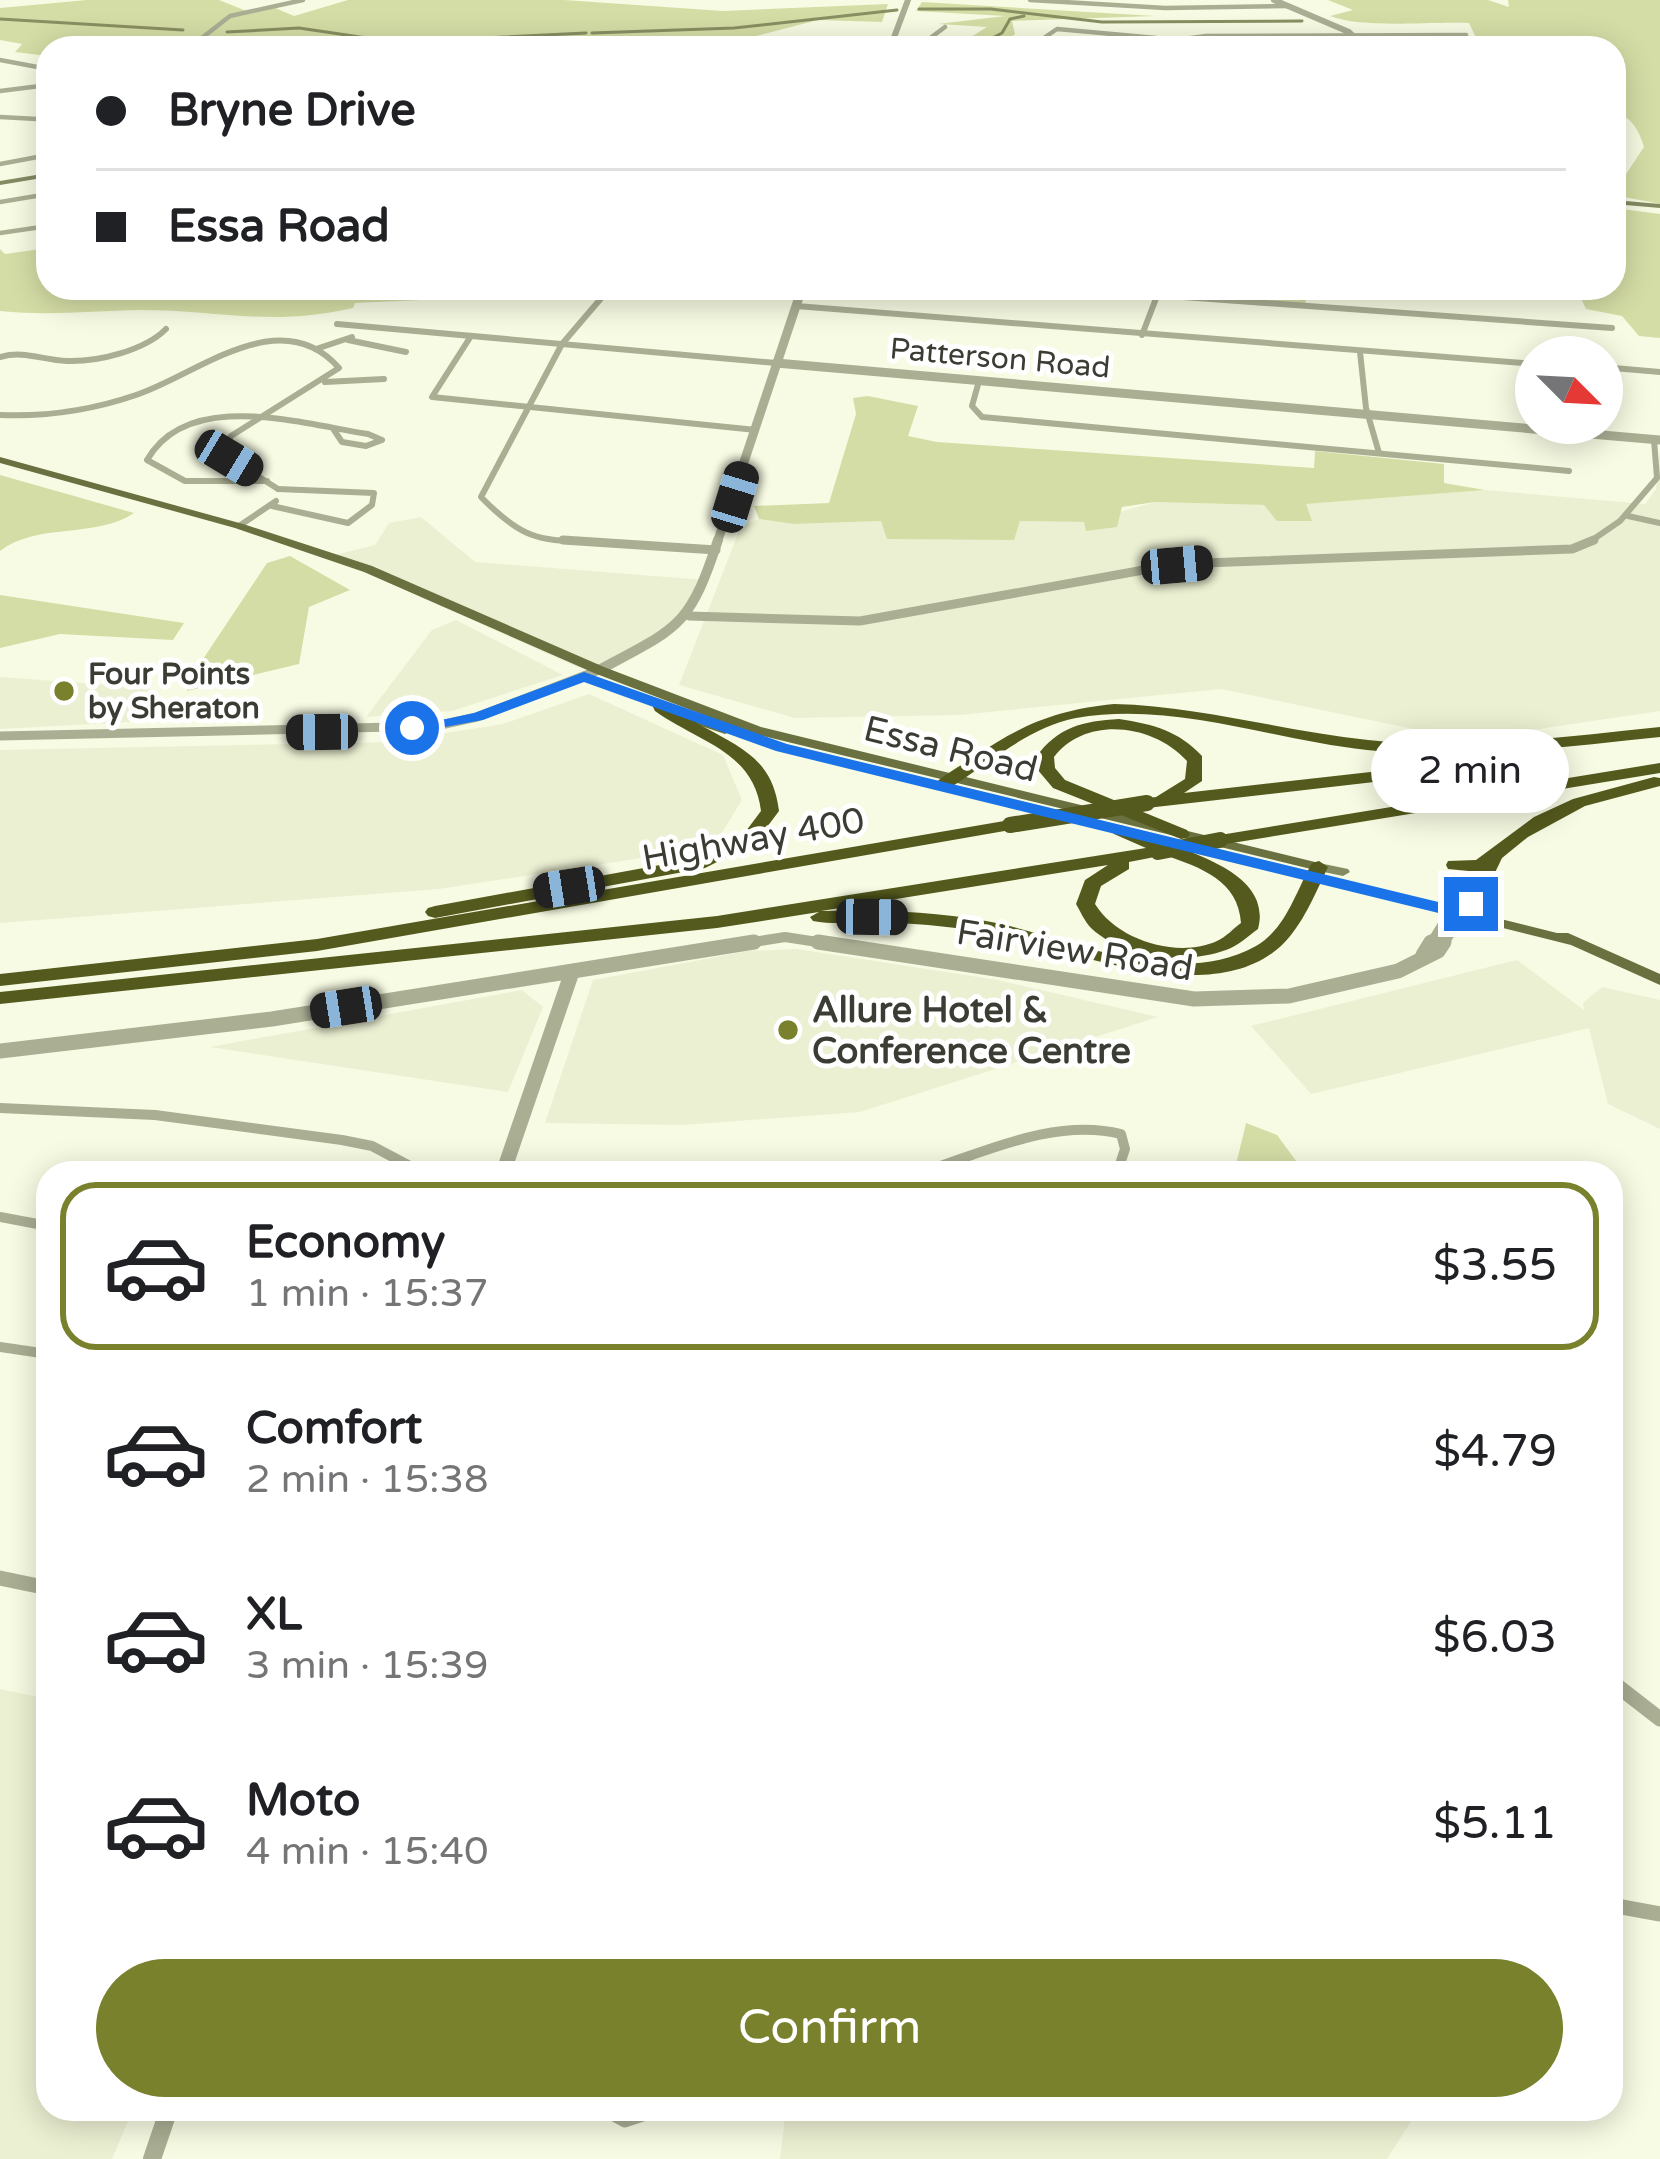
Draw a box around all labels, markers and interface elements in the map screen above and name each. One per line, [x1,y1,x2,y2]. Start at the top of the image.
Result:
text: Bryne Drive [168,84,416,138]
text: Essa Road [168,200,390,254]
street label: Patterson Road [888,330,1112,387]
north arrow [1515,336,1623,444]
map controls [1515,336,1623,444]
car [189,424,269,492]
car [707,457,763,537]
car [1140,544,1214,586]
place label: Four Points by Sheraton [88,656,260,727]
marker: Four Points by Sheraton [51,678,77,704]
route start [385,701,439,755]
street label: Essa Road [859,707,1042,792]
car [286,713,358,751]
callout: 2 min [1372,730,1570,814]
text: 2 min [1418,747,1522,794]
street label: Highway 400 [639,799,868,880]
car [531,864,607,910]
route end [1444,877,1498,931]
car [836,898,908,936]
street label: Fairview Road [954,911,1196,990]
car [308,984,384,1030]
place label: Allure Hotel & Conference Centre [812,989,1131,1073]
marker: Allure Hotel & Conference Centre [775,1017,801,1043]
icon: car [102,1212,210,1320]
text: Economy [246,1216,445,1270]
text: $3.55 [1433,1239,1557,1293]
text: 1 min · 15:37 [246,1270,488,1317]
icon: car [102,1398,210,1506]
text: Comfort [246,1402,422,1456]
text: $4.79 [1433,1425,1557,1479]
text: 2 min · 15:38 [246,1456,488,1503]
icon: car [102,1584,210,1692]
text: XL [246,1588,302,1642]
text: $6.03 [1433,1611,1557,1665]
text: 3 min · 15:39 [246,1642,488,1689]
icon: car [102,1770,210,1878]
text: Moto [246,1774,360,1828]
text: $5.11 [1433,1797,1557,1851]
text: 4 min · 15:40 [246,1828,488,1875]
button: Confirm [96,1959,1563,2097]

